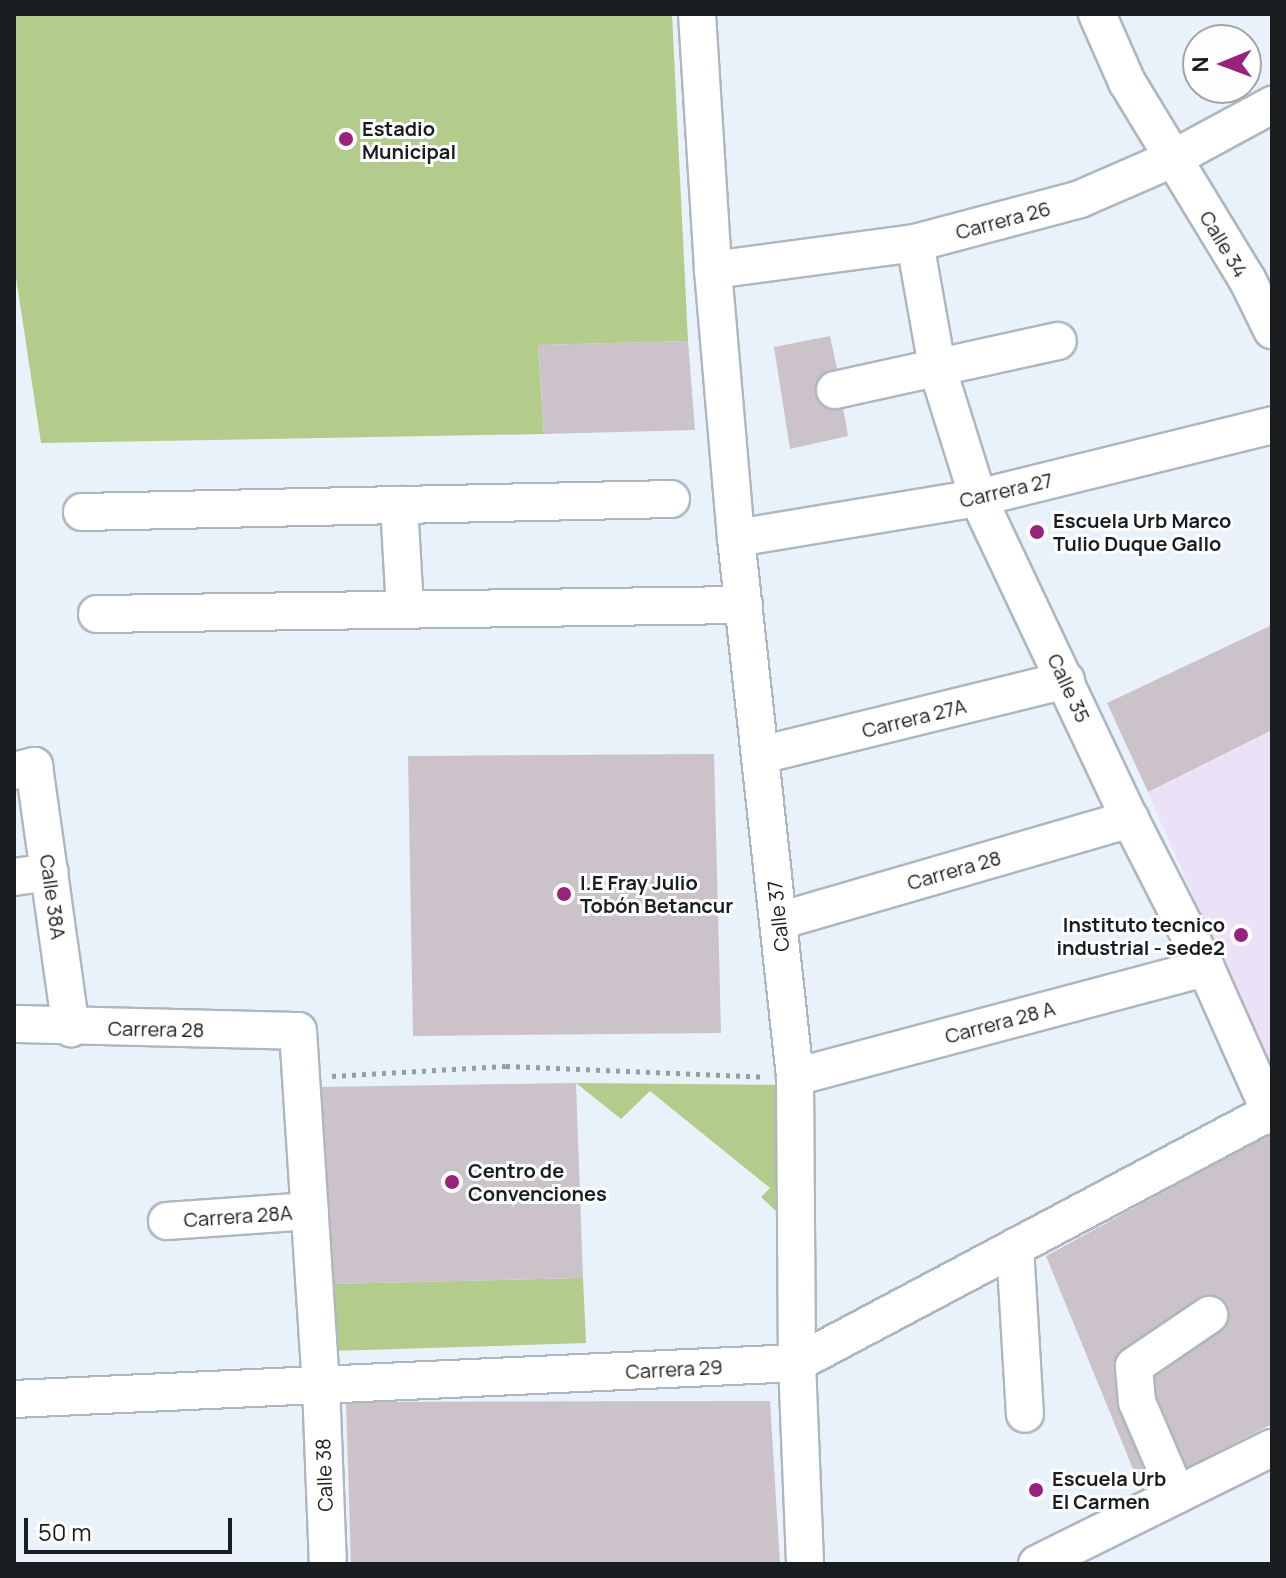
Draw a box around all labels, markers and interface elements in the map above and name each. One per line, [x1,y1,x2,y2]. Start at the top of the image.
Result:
north arrow [1182,24,1262,104]
text: N [1185,56,1215,73]
place label: Estadio Municipal [362,116,456,163]
marker: Estadio Municipal [337,130,355,148]
street label: Carrera 26 [953,196,1053,244]
street label: Calle 34 [1195,206,1253,282]
street label: Carrera 27 [957,468,1055,512]
place label: Escuela Urb Marco Tulio Duque Gallo [1053,508,1231,555]
marker: Escuela Urb Marco Tulio Duque Gallo [1028,523,1046,541]
street label: Calle 35 [1043,650,1095,726]
street label: Carrera 27A [859,693,969,743]
street label: Carrera 28 [904,845,1004,895]
street label: Calle 38A [35,853,71,941]
place label: I.E Fray Julio Tobón Betancur [580,870,733,917]
street label: Calle 37 [762,879,794,953]
marker: I.E Fray Julio Tobón Betancur [555,885,573,903]
place label: Instituto tecnico industrial - sede2 [1056,912,1225,959]
marker: Instituto tecnico industrial - sede2 [1232,926,1250,944]
street label: Carrera 28 A [942,996,1058,1048]
street label: Carrera 28 [108,1016,204,1042]
place label: Centro de Convenciones [468,1158,607,1205]
marker: Centro de Convenciones [443,1173,461,1191]
street label: Carrera 28A [183,1200,293,1232]
street label: Carrera 29 [625,1354,723,1384]
street label: Calle 38 [311,1438,337,1512]
place label: Escuela Urb El Carmen [1052,1466,1166,1513]
marker: Escuela Urb El Carmen [1027,1481,1045,1499]
scale bar [28,1502,236,1552]
text: 50 m [38,1515,92,1548]

